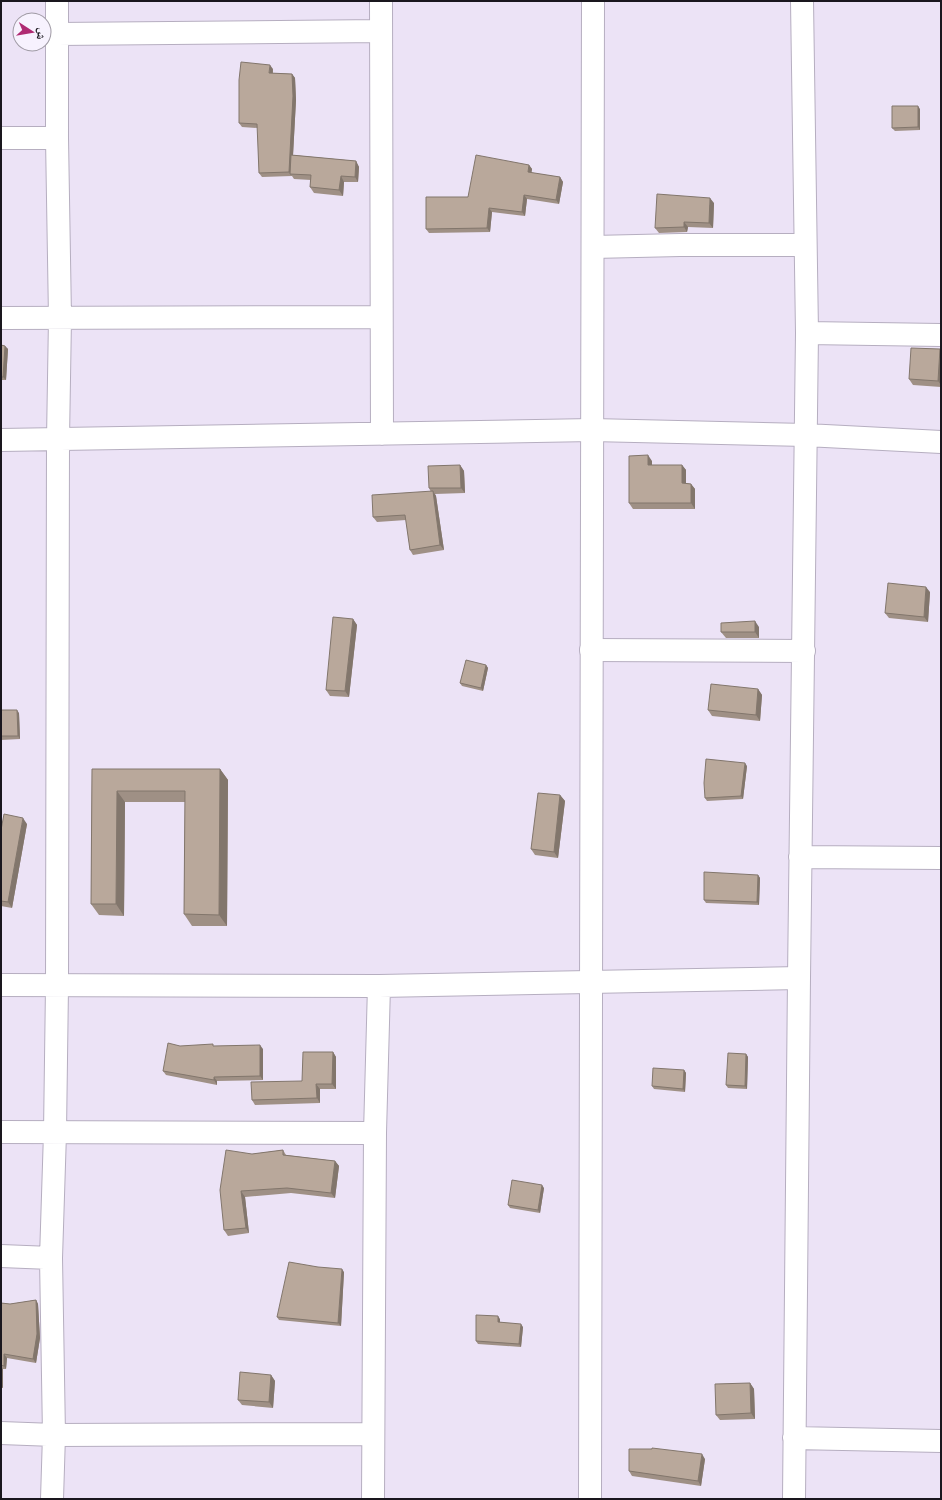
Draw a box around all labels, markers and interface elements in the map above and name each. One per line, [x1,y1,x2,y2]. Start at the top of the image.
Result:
north arrow [12,12,52,52]
text: ش [33,27,50,42]

